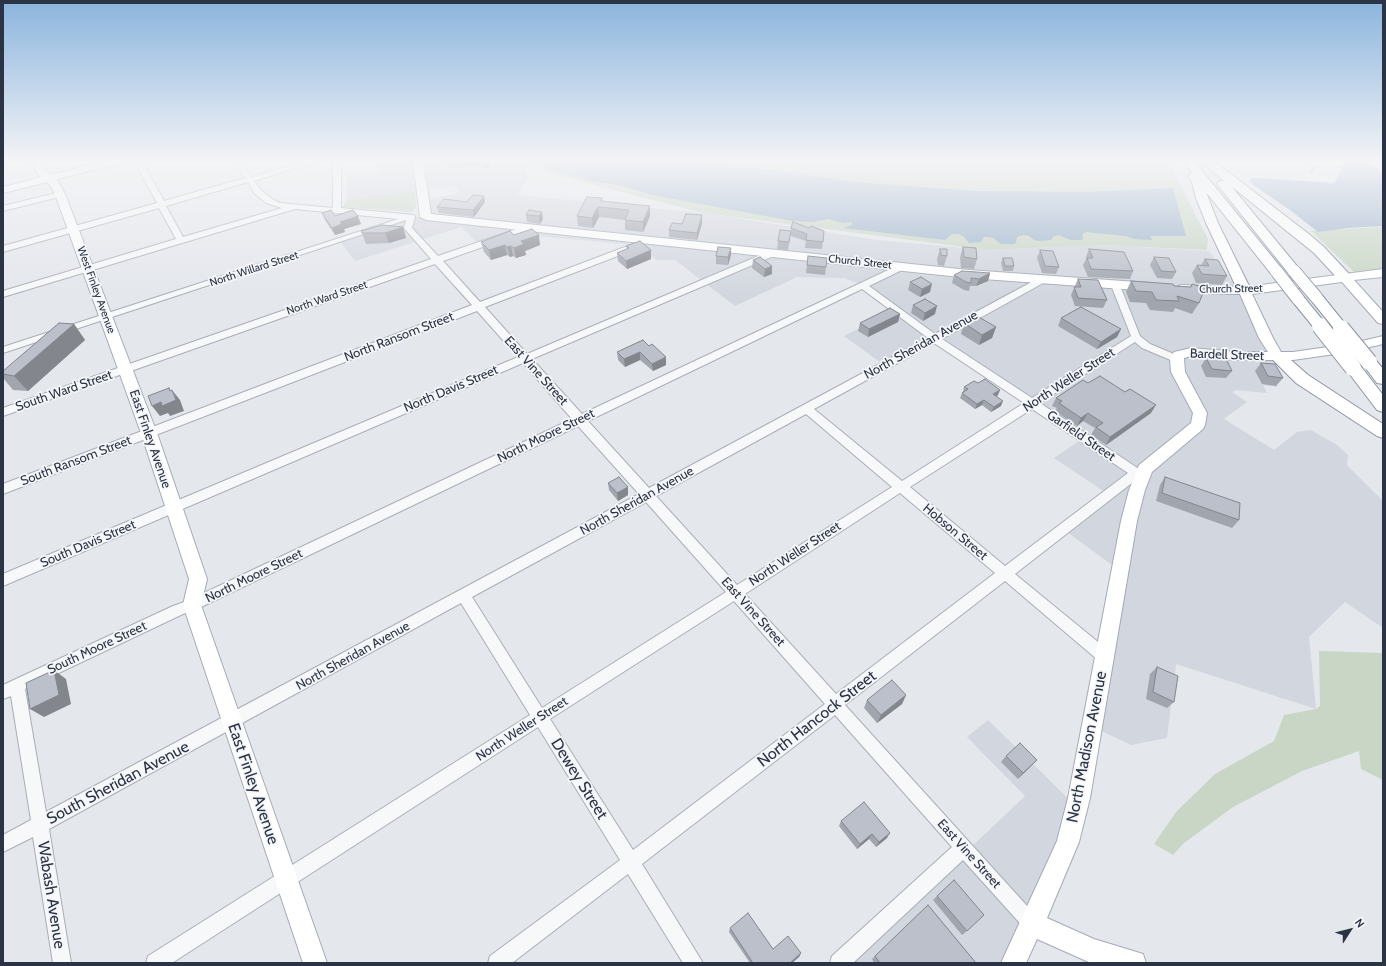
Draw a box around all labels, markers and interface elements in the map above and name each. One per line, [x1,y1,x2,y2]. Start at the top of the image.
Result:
street label: West Finley Avenue [74,245,118,335]
street label: North Willard Street [208,248,300,290]
street label: Church Street [828,252,892,272]
street label: North Ward Street [285,278,369,318]
street label: Church Street [1199,282,1263,296]
street label: North Sheridan Avenue [861,307,981,383]
street label: North Ransom Street [342,309,456,365]
street label: East Vine Street [501,333,571,409]
street label: North Weller Street [1020,345,1118,415]
street label: Bardell Street [1190,346,1264,364]
street label: North Davis Street [402,362,500,416]
street label: South Ward Street [14,367,114,415]
street label: East Finley Avenue [126,388,174,490]
street label: North Moore Street [495,406,597,466]
street label: Garfield Street [1044,407,1118,465]
street label: South Ransom Street [18,433,134,489]
street label: North Sheridan Avenue [577,463,697,539]
street label: Hobson Street [920,500,990,564]
street label: South Davis Street [38,517,138,571]
street label: North Weller Street [746,519,844,589]
street label: North Moore Street [203,546,305,606]
street label: East Vine Street [718,574,788,650]
street label: South Moore Street [45,618,149,678]
street label: North Sheridan Avenue [293,618,413,694]
street label: North Hancock Street [754,667,880,771]
street label: North Madison Avenue [1063,670,1111,824]
street label: North Weller Street [473,694,571,764]
street label: East Finley Avenue [223,721,283,847]
street label: Dewey Street [546,735,612,823]
street label: South Sheridan Avenue [43,737,193,829]
street label: East Vine Street [934,816,1004,892]
street label: Wabash Avenue [33,840,69,950]
north arrow [1330,910,1370,950]
text: N [1352,916,1368,930]

